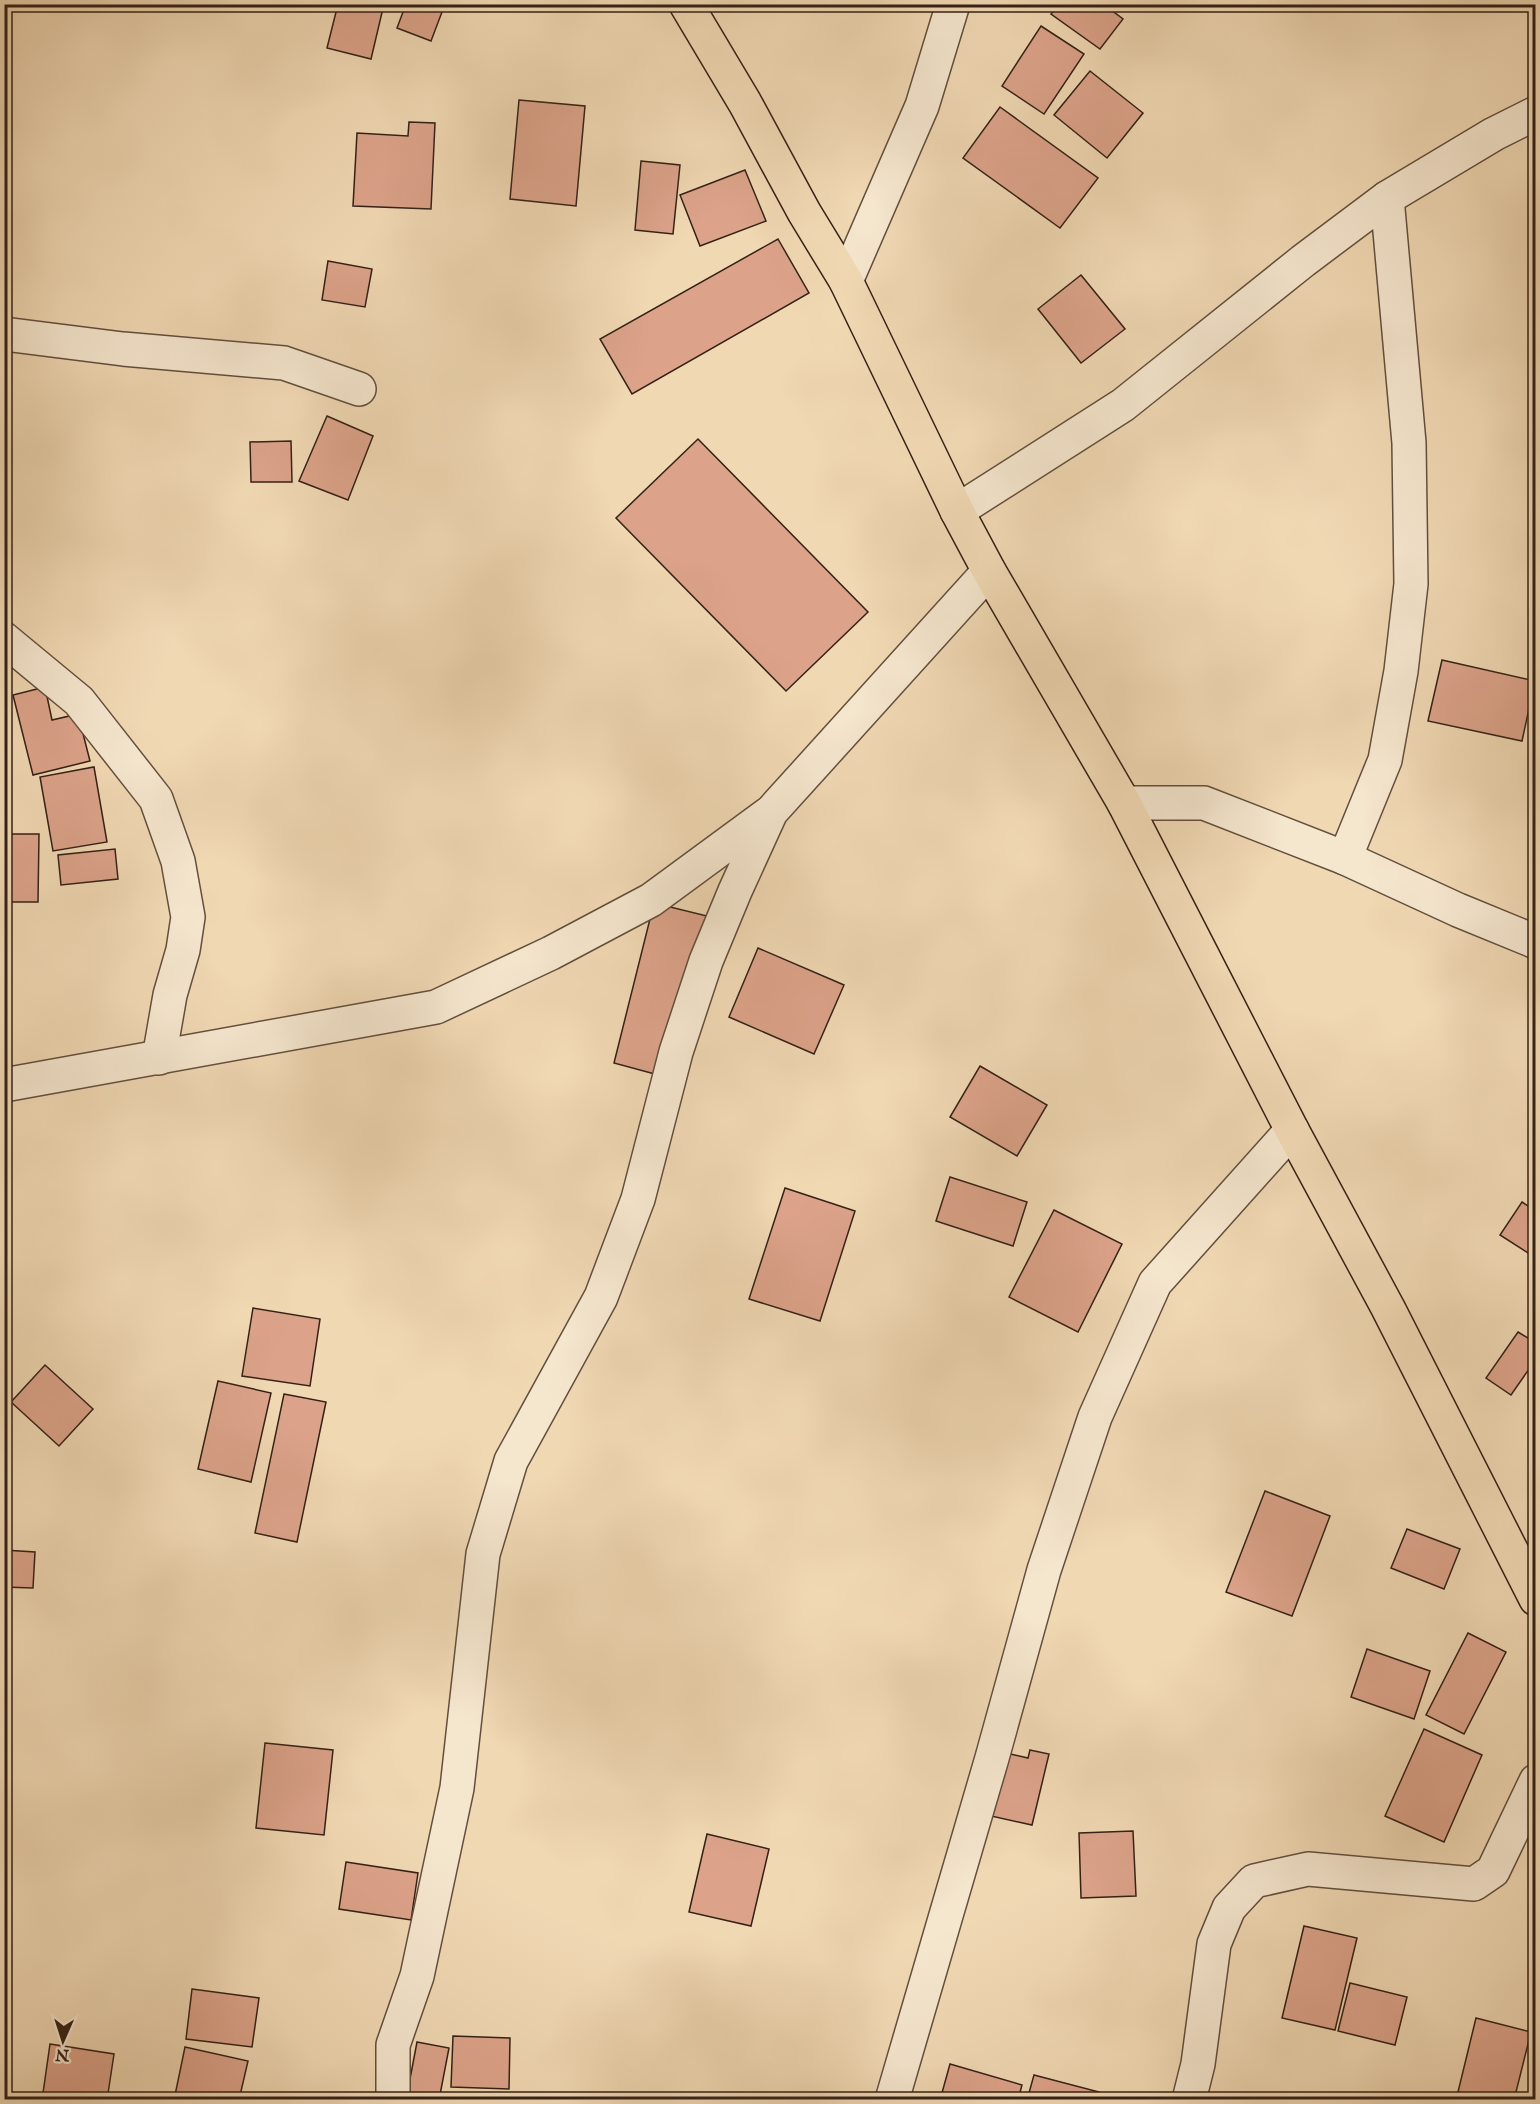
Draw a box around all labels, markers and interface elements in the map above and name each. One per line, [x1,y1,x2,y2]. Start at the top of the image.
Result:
north arrow [33,2011,93,2071]
text: N [55,2044,71,2064]

